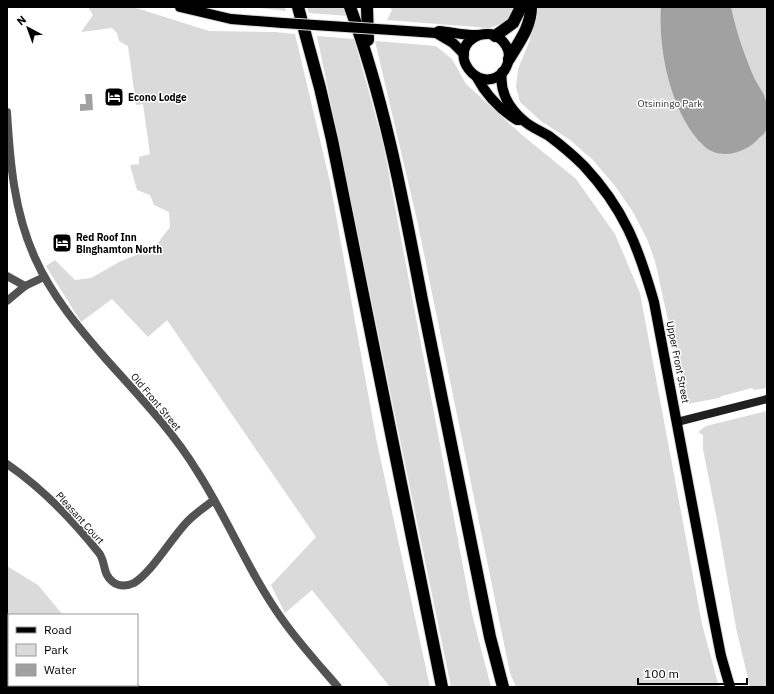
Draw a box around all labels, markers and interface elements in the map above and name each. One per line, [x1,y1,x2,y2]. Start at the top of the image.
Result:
north arrow [8,8,48,48]
text: N [14,13,29,28]
hotel icon: Econo Lodge [103,86,125,108]
place label: Econo Lodge [128,91,187,104]
park label: Otsiningo Park [637,97,703,110]
place label: Red Roof Inn Binghamton North [76,231,162,256]
hotel icon: Red Roof Inn Binghamton North [51,232,73,254]
street label: Upper Front Street [664,320,692,405]
street label: Old Front Street [128,370,184,434]
street label: Pleasant Court [53,489,107,547]
legend [8,614,138,686]
text: Road [44,622,72,637]
text: Park [44,642,69,657]
scale bar [638,660,747,686]
text: Water [44,662,77,677]
text: 100 m [644,666,679,681]

